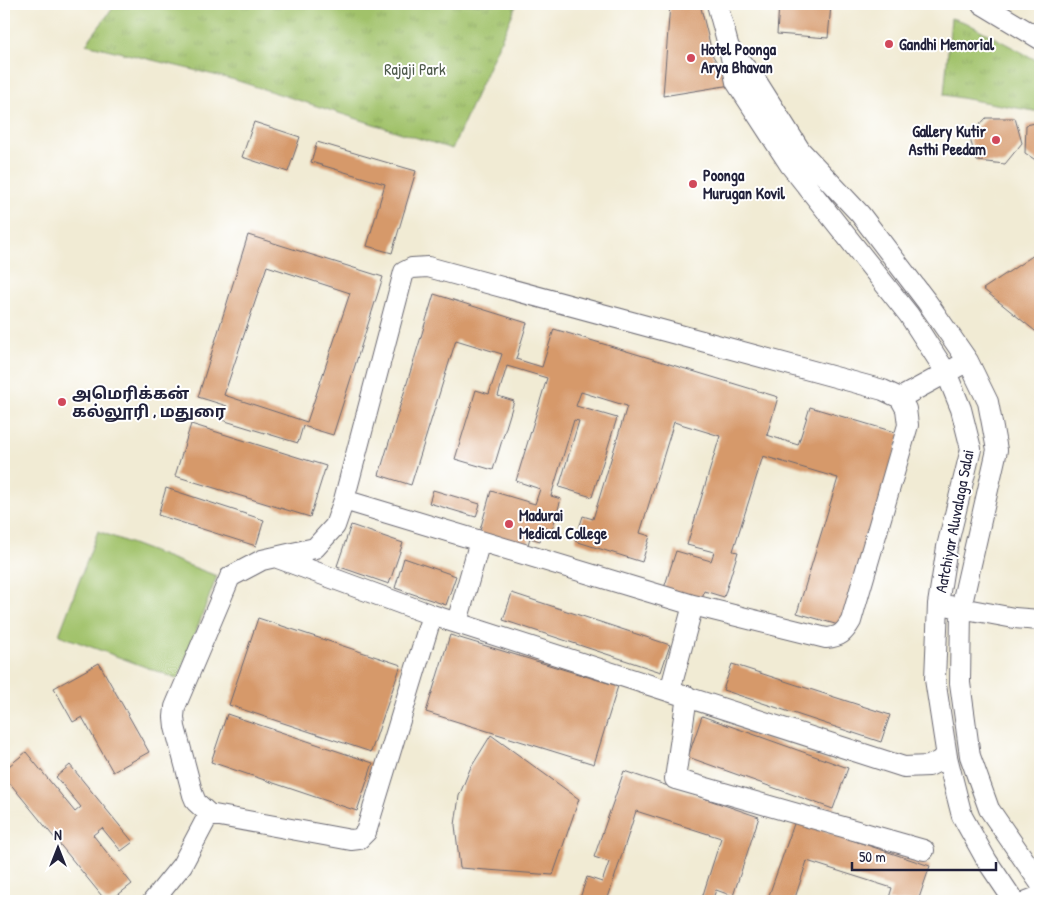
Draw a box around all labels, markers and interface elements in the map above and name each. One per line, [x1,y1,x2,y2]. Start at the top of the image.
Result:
place label: Gandhi Memorial [899,33,995,55]
place label: Hotel Poonga Arya Bhavan [701,38,777,79]
marker: Gandhi Memorial [883,38,895,50]
marker: Hotel Poonga Arya Bhavan [685,52,697,64]
park label: Rajaji Park [384,58,446,80]
place label: Gallery Kutir Asthi Peedam [909,120,987,160]
marker: Gallery Kutir Asthi Peedam [990,134,1002,146]
place label: Poonga Murugan Kovil [703,164,786,205]
marker: Poonga Murugan Kovil [687,178,699,190]
place label: அமெரிக்கன் கல்லூரி , மதுரை [72,382,226,422]
marker: அமெரிக்கன் கல்லூரி , மதுரை [56,396,68,408]
street label: Aatchiyar Aluvalaga Salai [929,448,979,594]
place label: Madurai Medical College [519,504,608,545]
marker: Madurai Medical College [503,518,515,530]
north arrow [32,822,82,872]
text: N [54,825,62,844]
scale bar [852,840,995,872]
text: 50 m [859,846,886,867]

